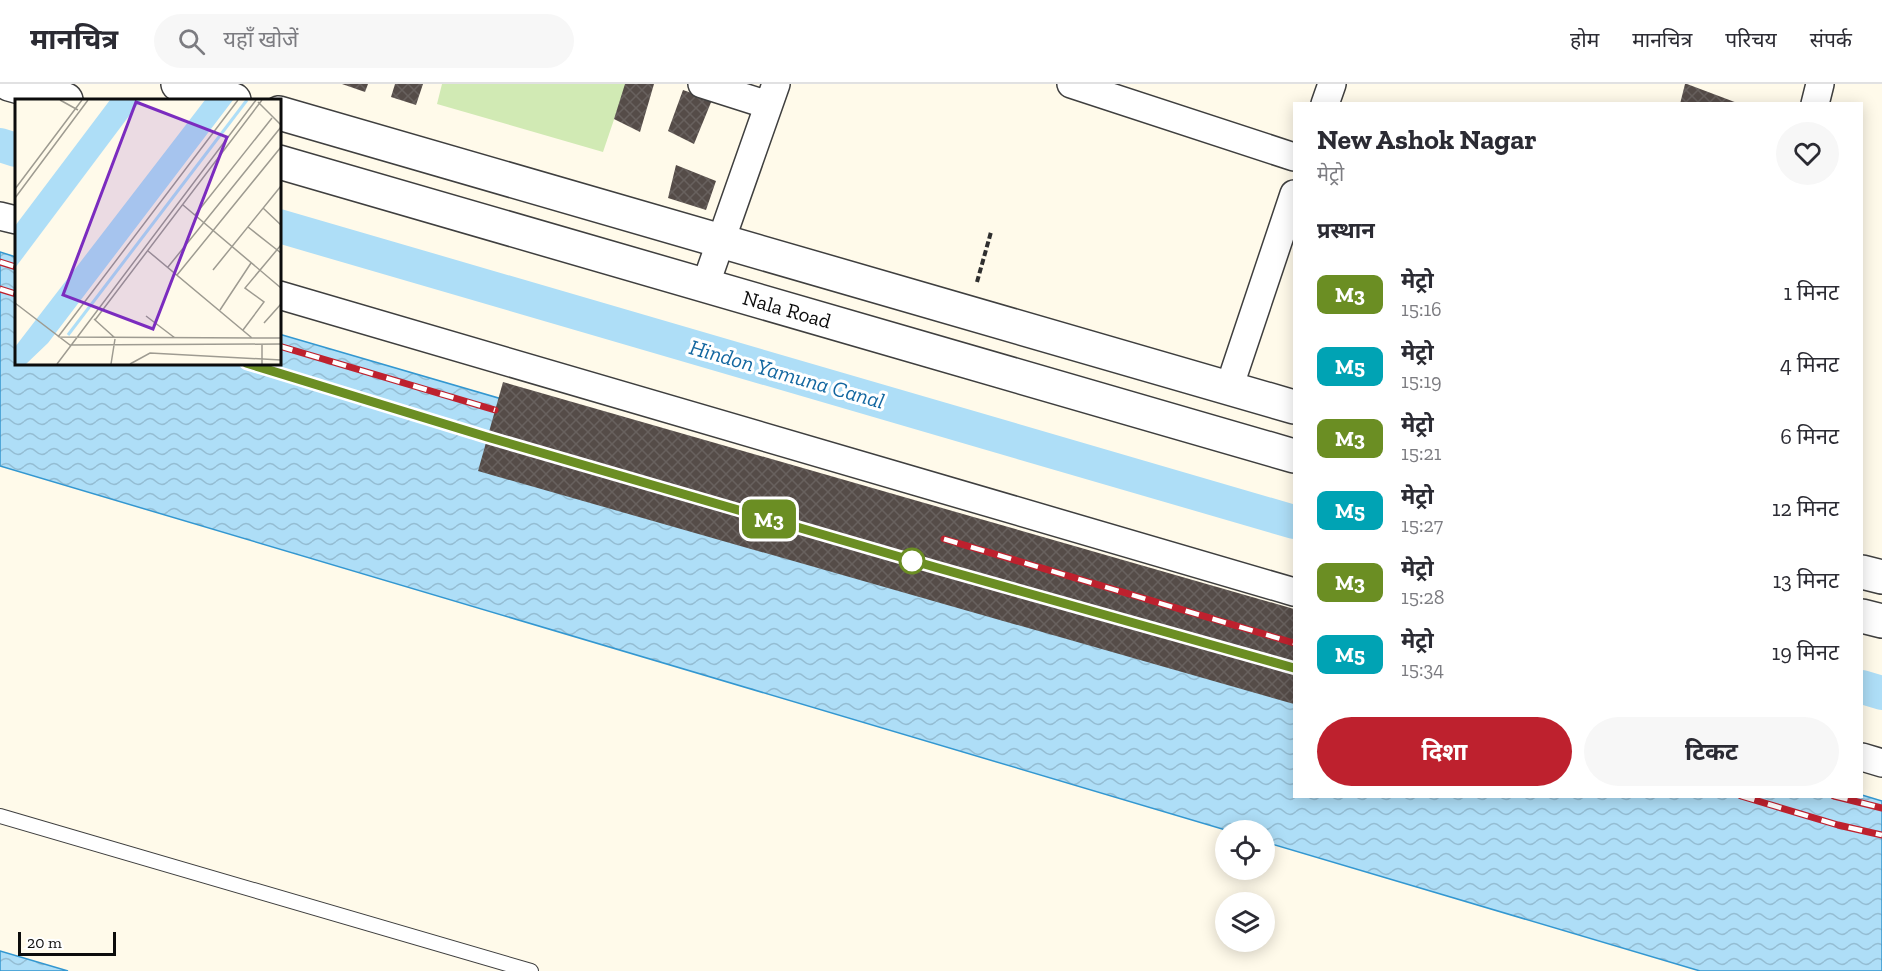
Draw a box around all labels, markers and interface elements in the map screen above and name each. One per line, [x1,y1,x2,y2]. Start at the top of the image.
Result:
search box [154,14,574,68]
text: मानचित्र [30,23,118,56]
icon: search [175,25,208,58]
text: यहाँ खोजें [223,26,298,53]
text: होम [1570,27,1599,52]
text: मानचित्र [1632,27,1692,52]
text: परिचय [1725,27,1777,52]
text: संपर्क [1810,27,1852,52]
inset map [15,99,280,364]
button: heart [1776,122,1839,185]
text: New Ashok Nagar [1317,123,1537,156]
text: मेट्रो [1317,162,1344,186]
text: प्रस्थान [1317,217,1375,244]
text: मेट्रो [1401,267,1434,294]
text: 1 मिनट [1783,279,1839,306]
text: M3 [1335,282,1365,307]
street label: Nala Road [740,284,835,334]
text: 15:16 [1401,297,1442,321]
water label: Hindon Yamuna Canal [686,333,888,415]
text: मेट्रो [1401,339,1434,366]
text: 4 मिनट [1780,351,1839,378]
text: M5 [1335,354,1365,379]
text: 15:19 [1401,369,1442,393]
text: मेट्रो [1401,411,1434,438]
text: 6 मिनट [1780,423,1839,450]
text: M3 [1335,426,1365,451]
text: 15:21 [1401,441,1441,465]
text: मेट्रो [1401,483,1434,510]
text: 12 मिनट [1772,495,1839,522]
text: M5 [1335,498,1365,523]
line badge: M3 [742,500,796,538]
text: M3 [754,507,784,532]
text: 15:27 [1401,513,1443,537]
unlabelled marker [899,548,925,574]
text: मेट्रो [1401,555,1434,582]
text: 13 मिनट [1773,567,1839,594]
text: M3 [1335,570,1365,595]
text: 15:28 [1401,585,1444,609]
text: मेट्रो [1401,627,1434,654]
text: 19 मिनट [1772,639,1839,666]
text: M5 [1335,642,1365,667]
text: 15:34 [1401,657,1444,681]
button: दिशा [1317,717,1572,786]
button: टिकट [1584,717,1839,786]
map controls [1215,820,1275,952]
button: locate [1215,820,1275,880]
button: layers [1215,892,1275,952]
scale bar [18,929,116,956]
text: 20 m [27,933,62,952]

